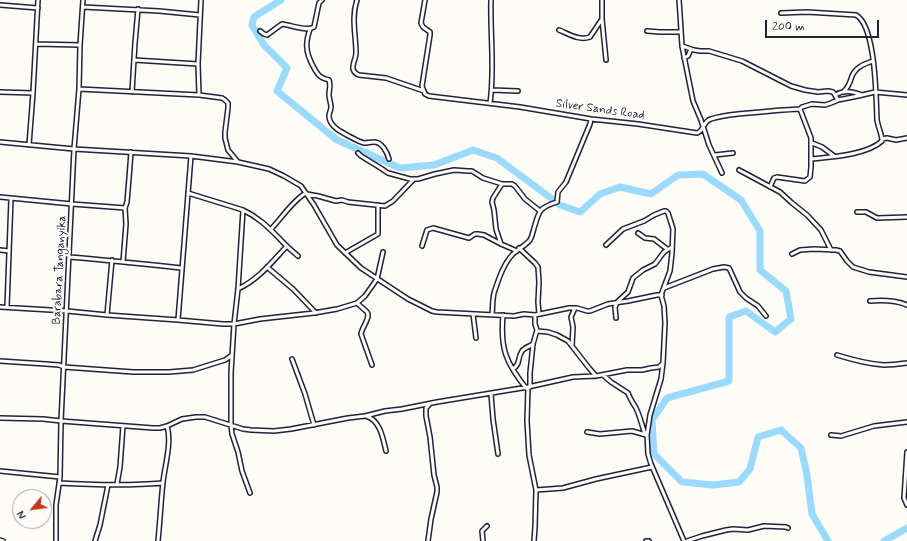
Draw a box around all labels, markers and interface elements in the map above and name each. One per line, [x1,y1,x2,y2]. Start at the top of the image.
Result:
scale bar [767,12,881,38]
text: 200 m [772,19,805,35]
street label: Silver Sands Road [555,97,645,123]
street label: Barabara Tanganyika [50,215,70,325]
north arrow [12,489,52,529]
text: N [14,508,30,521]

